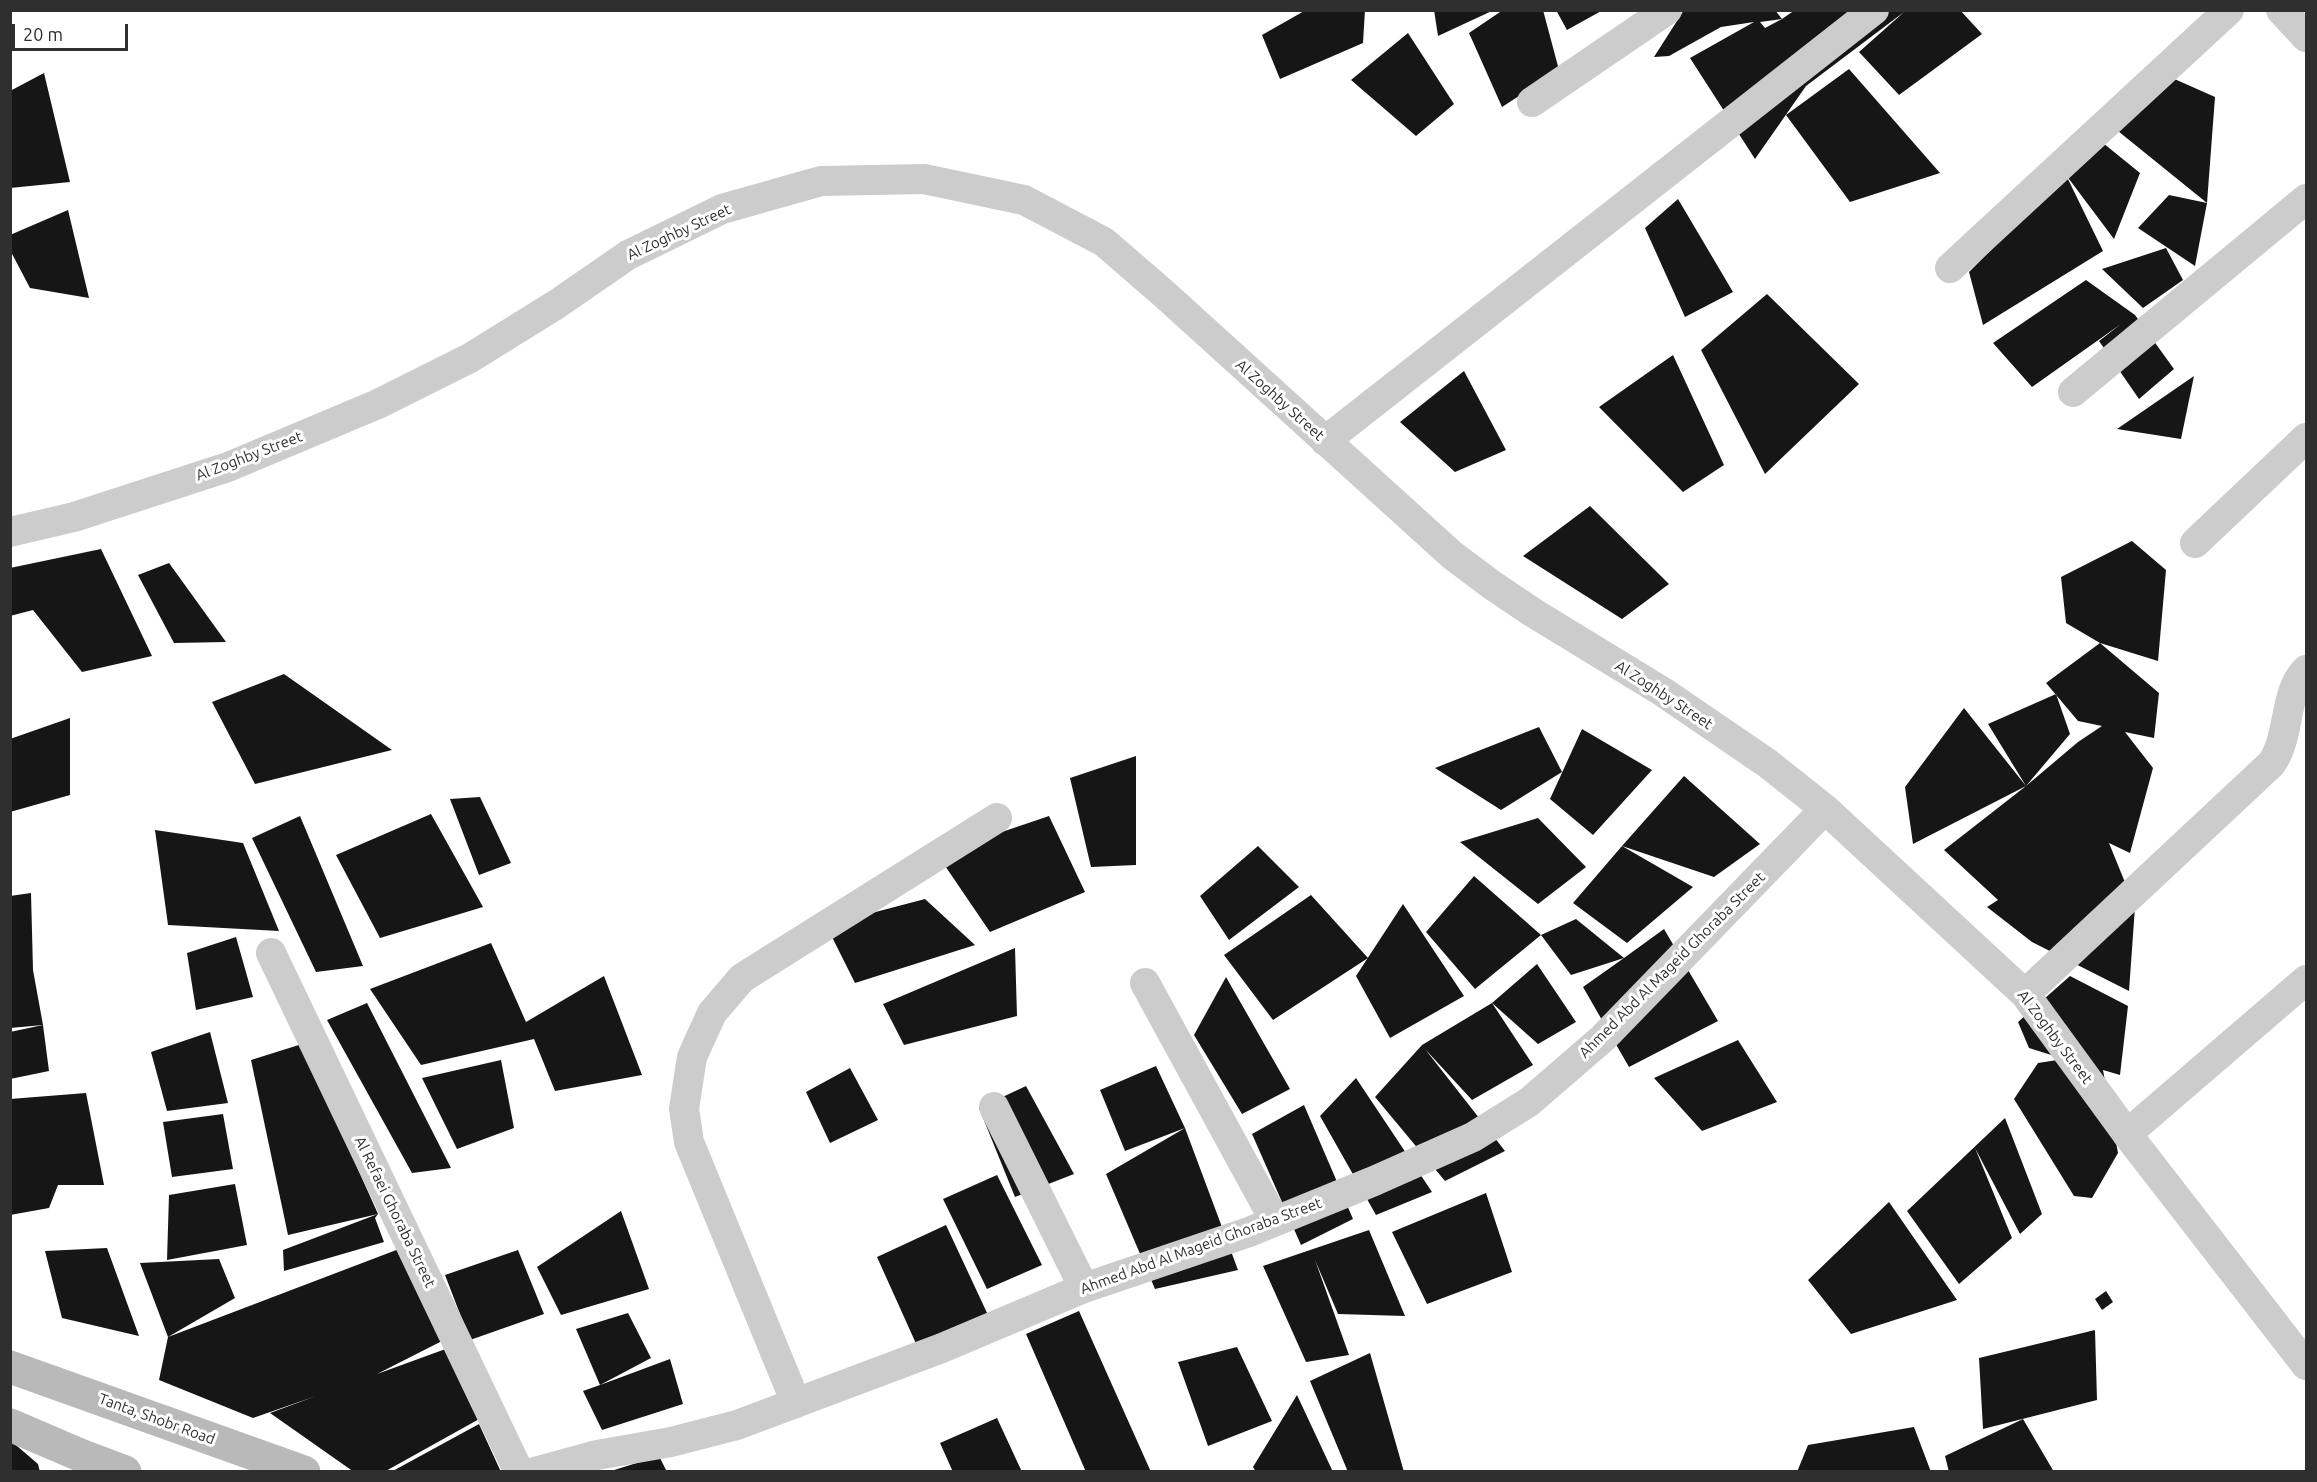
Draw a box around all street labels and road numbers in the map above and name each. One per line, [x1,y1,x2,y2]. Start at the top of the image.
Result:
street label: Al Zoghby Street [624,200,734,264]
street label: Al Zoghby Street [1232,356,1328,444]
street label: Al Zoghby Street [193,427,305,485]
street label: Al Zoghby Street [1612,657,1716,733]
street label: Ahmed Abd Al Mageid Ghoraba Street [1575,868,1769,1062]
street label: Al Zoghby Street [2014,987,2096,1087]
street label: Al Refaei Ghoraba Street [351,1133,439,1291]
street label: Ahmed Abd Al Mageid Ghoraba Street [1078,1194,1324,1298]
street label: Tanta, Shobr Road [96,1390,218,1448]

